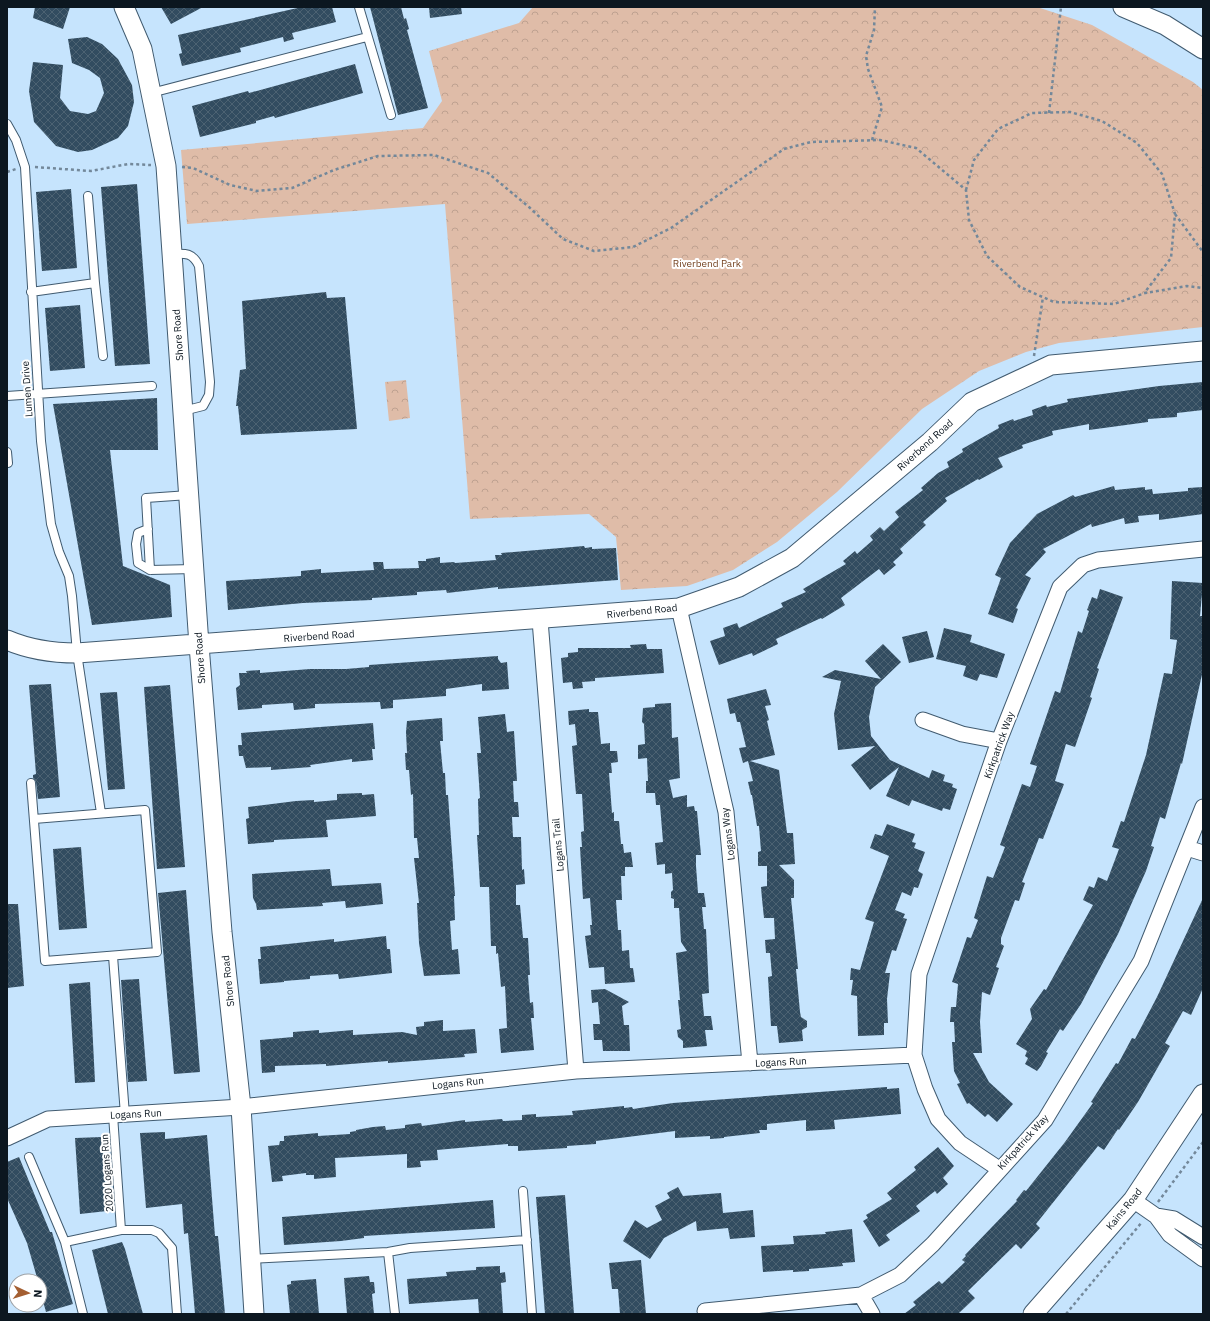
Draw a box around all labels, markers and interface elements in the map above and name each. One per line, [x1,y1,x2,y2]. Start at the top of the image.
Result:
park label: Riverbend Park [673,257,742,270]
street label: Shore Road [170,309,186,361]
street label: Lumen Drive [19,360,35,417]
street label: Riverbend Road [894,416,956,474]
street label: Riverbend Road [606,601,678,621]
street label: Riverbend Road [283,627,355,645]
street label: Shore Road [192,632,208,684]
street label: Kirkpatrick Way [981,710,1017,780]
street label: Logans Way [718,807,738,861]
street label: Logans Trail [549,818,567,872]
street label: Shore Road [219,955,237,1007]
street label: Logans Run [755,1054,807,1070]
street label: Logans Run [432,1074,484,1092]
street label: Logans Run [110,1106,162,1122]
street label: Kirkpatrick Way [995,1112,1051,1172]
street label: 2020 Logans Run [98,1134,116,1212]
street label: Kains Road [1103,1186,1145,1232]
north arrow [8,1273,48,1313]
text: N [31,1289,45,1298]

